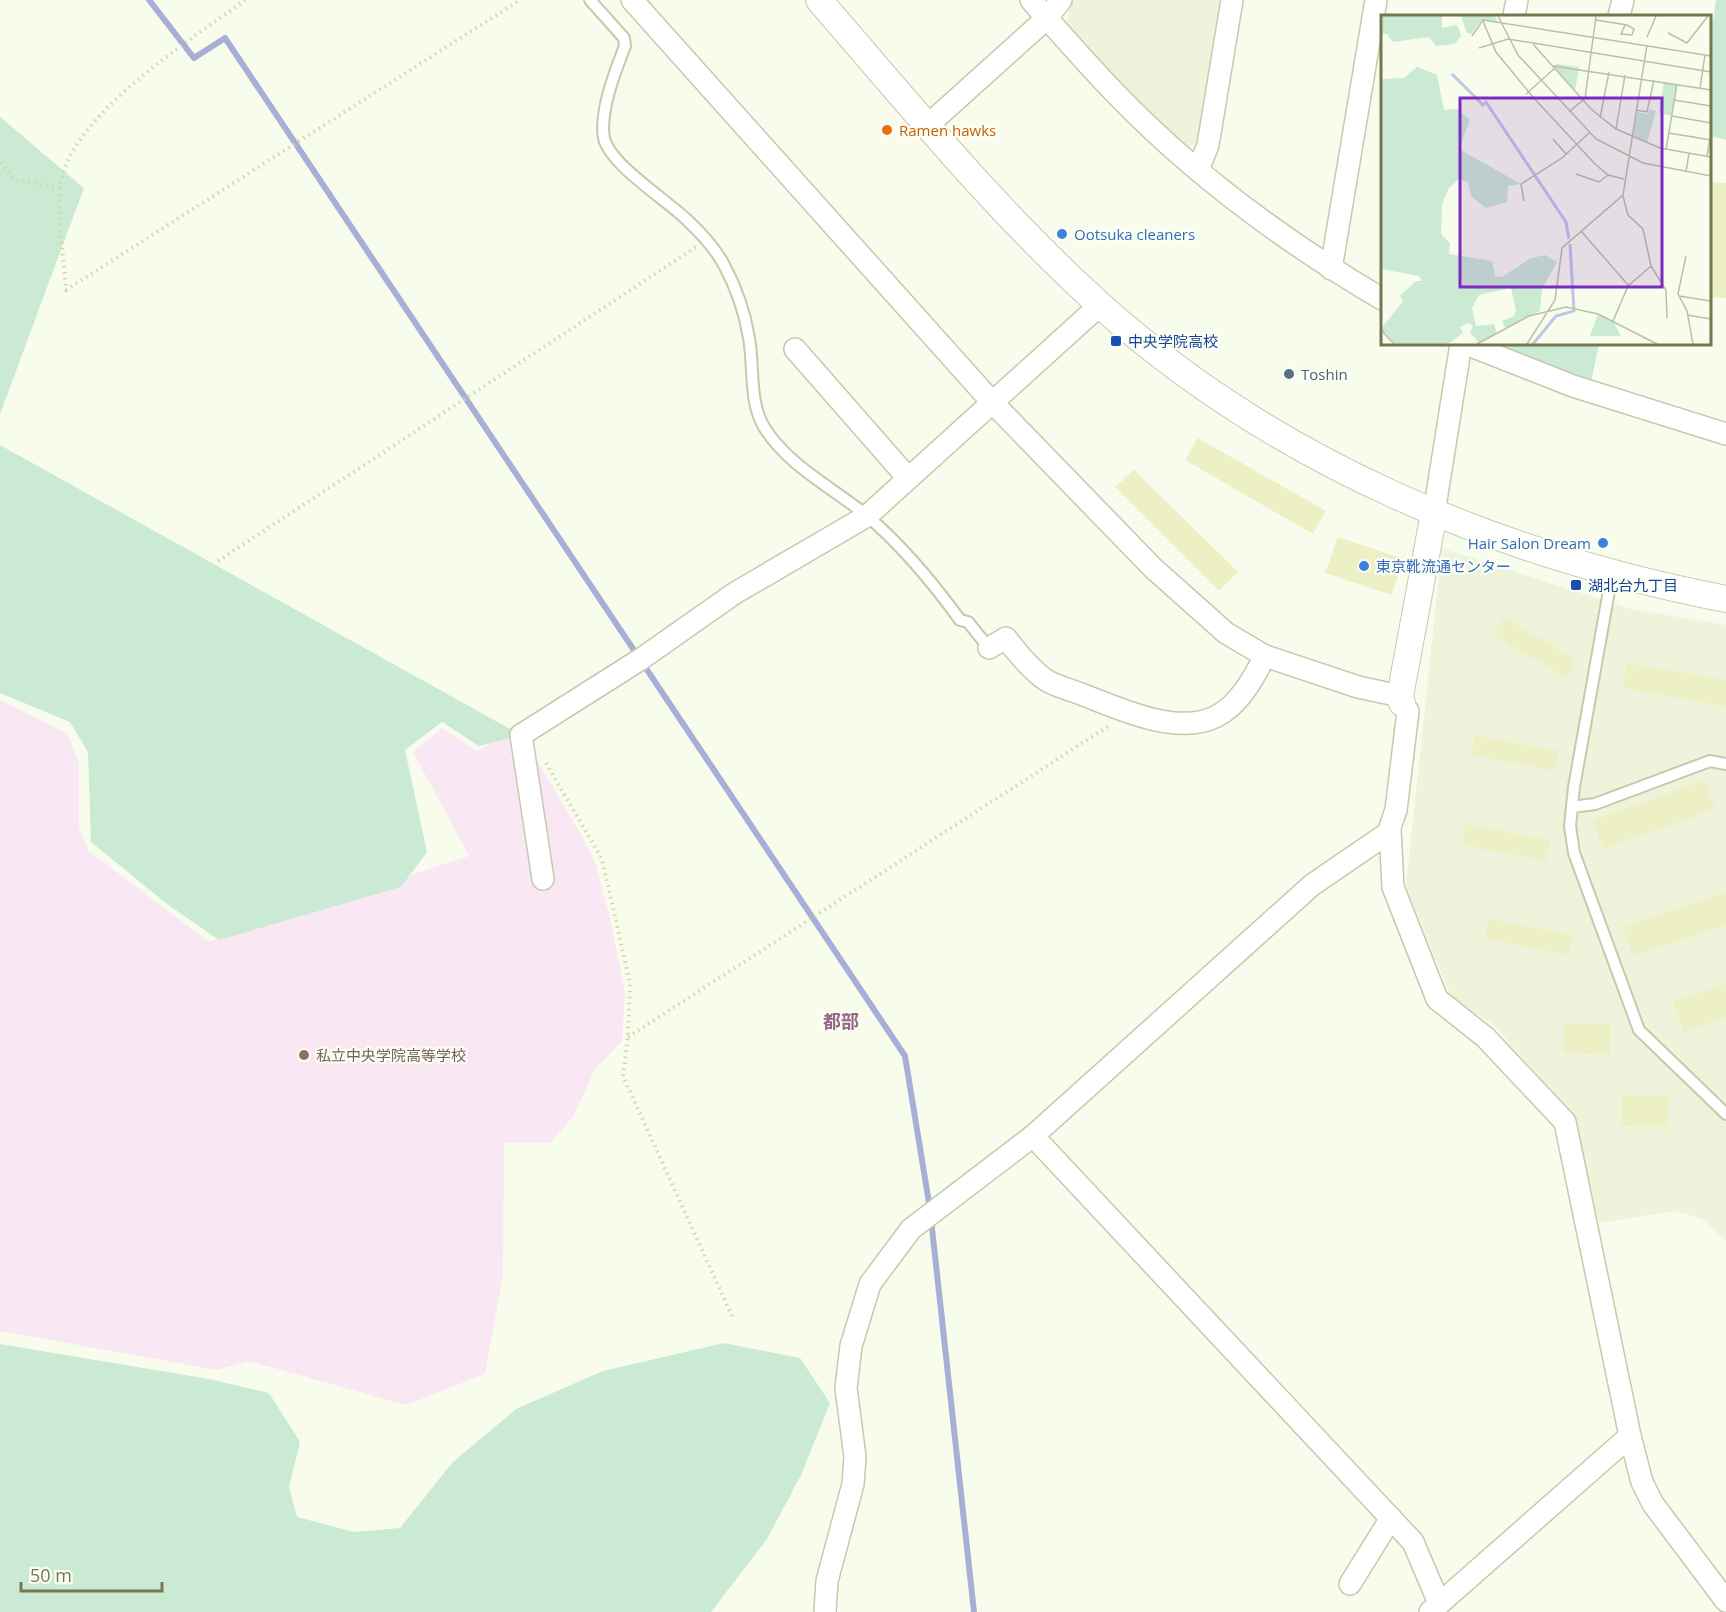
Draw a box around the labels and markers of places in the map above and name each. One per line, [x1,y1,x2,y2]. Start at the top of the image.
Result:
place label: Ramen hawks [899,120,996,140]
marker: Ramen hawks [880,123,894,137]
place label: Ootsuka cleaners [1074,224,1195,244]
marker: Ootsuka cleaners [1055,227,1069,241]
place label: 中央学院高校 [1128,331,1218,351]
marker: 中央学院高校 [1109,334,1123,348]
place label: Toshin [1301,364,1348,384]
marker: Toshin [1282,367,1296,381]
place label: Hair Salon Dream [1468,533,1591,553]
marker: Hair Salon Dream [1596,536,1610,550]
place label: 東京靴流通センター [1376,556,1511,576]
marker: 東京靴流通センター [1357,559,1371,573]
place label: 湖北台九丁目 [1588,575,1678,595]
marker: 湖北台九丁目 [1569,578,1583,592]
place label: 私立中央学院高等学校 [316,1045,466,1065]
marker: 私立中央学院高等学校 [297,1048,311,1062]

